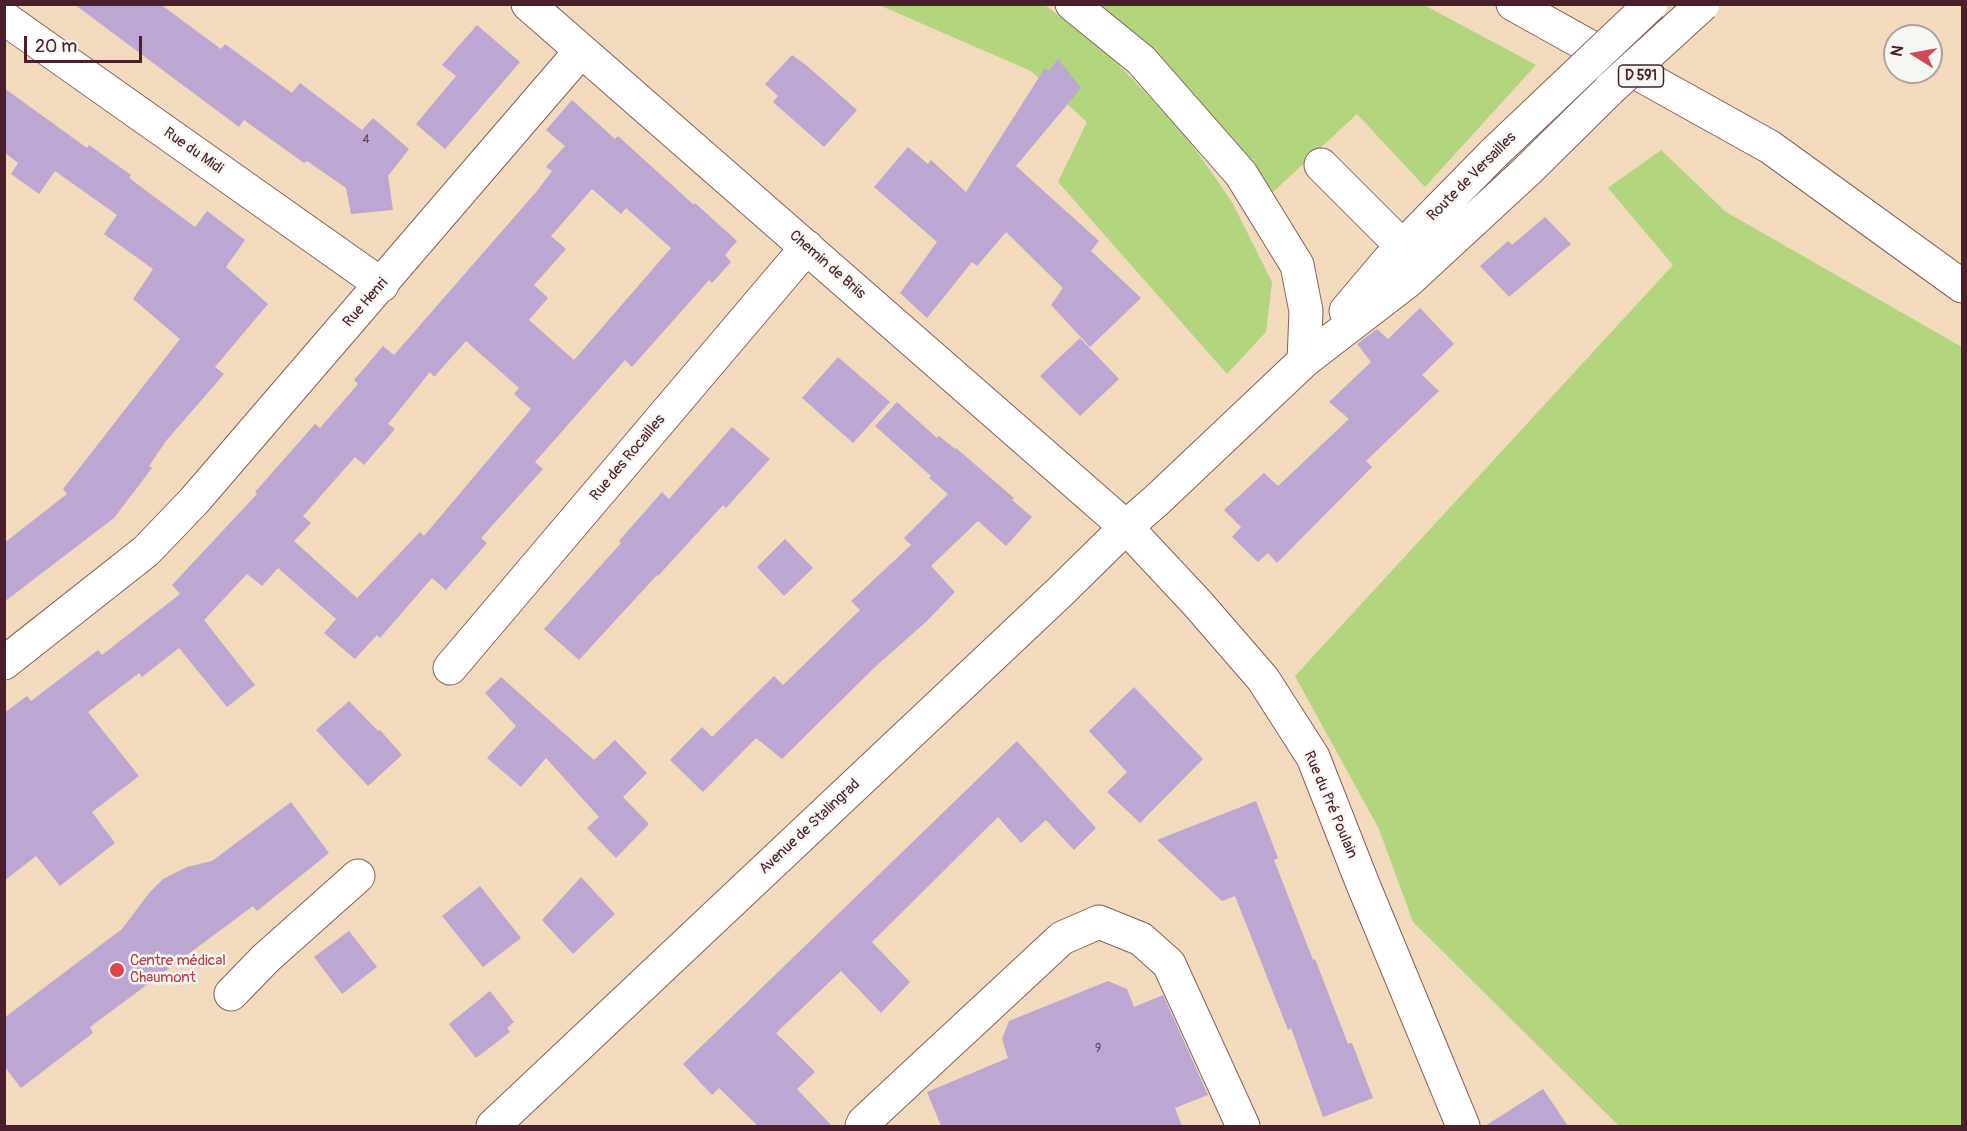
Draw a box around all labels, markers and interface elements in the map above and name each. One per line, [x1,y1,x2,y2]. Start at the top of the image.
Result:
scale bar [27,24,146,62]
north arrow [1883,24,1943,84]
text: 20 m [35,35,77,58]
text: N [1886,44,1908,58]
road number: D 591 [1618,65,1664,87]
street label: Rue du Midi [160,124,226,178]
street label: Route de Versailles [1424,129,1520,225]
house number: 4 [363,133,369,147]
street label: Chemin de Briis [785,227,869,303]
street label: Rue Henri [340,275,392,331]
street label: Rue des Rocailles [587,411,669,505]
street label: Rue du Pré Poulain [1299,749,1361,861]
street label: Avenue de Stalingrad [756,776,864,878]
place label: Centre médical Chaumont [130,952,226,987]
marker: Centre médical Chaumont [108,961,126,979]
house number: 9 [1095,1042,1101,1056]

